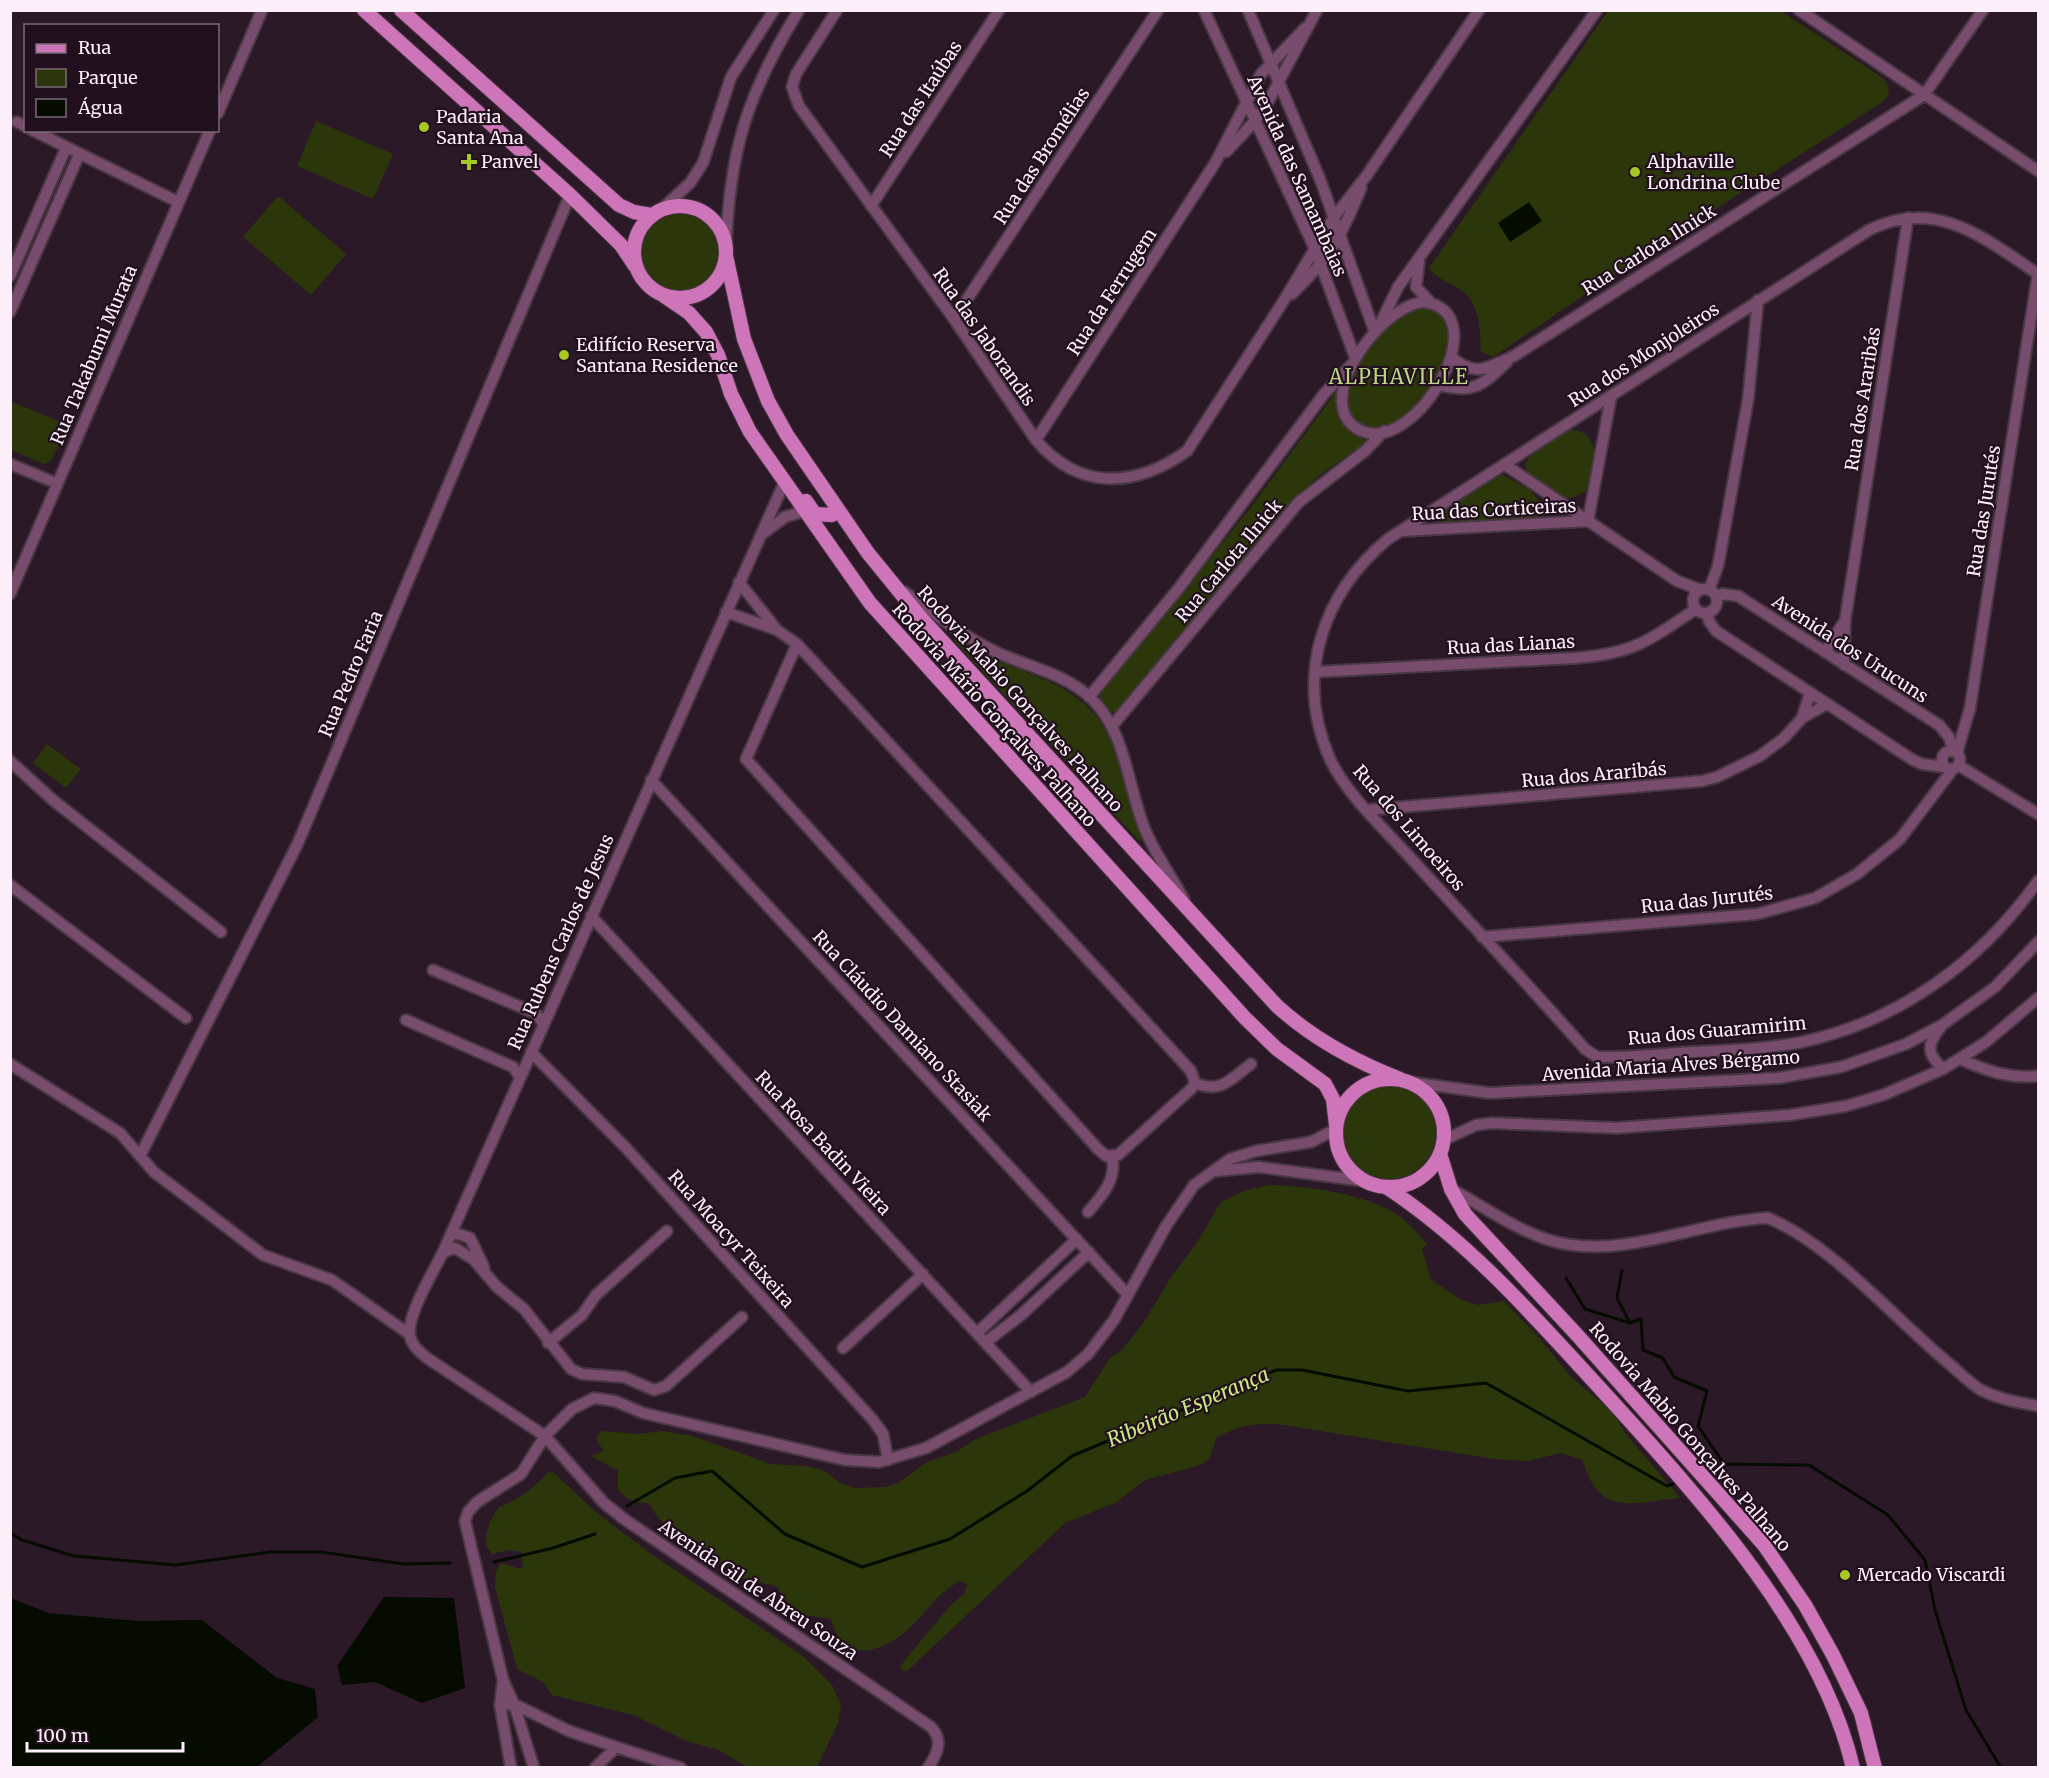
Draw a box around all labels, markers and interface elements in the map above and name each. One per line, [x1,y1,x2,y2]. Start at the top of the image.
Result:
legend [24,24,219,132]
text: Rua [78,36,112,59]
street label: Rua das Itaúbas [874,36,967,161]
text: Parque [78,66,138,89]
street label: Avenida das Samambaias [1242,70,1352,280]
street label: Rua das Bromélias [989,83,1094,228]
text: Água [77,96,123,119]
place label: Padaria Santa Ana [436,105,524,149]
marker: Padaria Santa Ana [417,120,431,134]
place label: Panvel [481,150,539,173]
place label: Alphaville Londrina Clube [1646,150,1780,194]
marker: Panvel [462,155,476,169]
marker: Alphaville Londrina Clube [1628,165,1642,179]
street label: Rua Carlota Ilnick [1577,199,1721,300]
street label: Rua da Ferrugem [1062,224,1161,360]
street label: Rua Takabumi Murata [45,261,142,448]
street label: Rua das Jaborandis [928,263,1041,410]
street label: Rua dos Monjoleiros [1564,297,1724,412]
street label: Rua dos Araribás [1840,325,1885,473]
place label: Edifício Reserva Santana Residence [576,333,738,377]
marker: Edifício Reserva Santana Residence [557,348,571,362]
district label: ALPHAVILLE [1328,364,1469,389]
street label: Rua das Jurutés [1962,443,2005,578]
street label: Rua Carlota Ilnick [1170,494,1287,627]
street label: Rua das Corticeiras [1411,494,1577,525]
street label: Rodovia Mabio Gonçalves Palhano [913,581,1128,817]
street label: Avenida dos Urucuns [1767,589,1933,708]
street label: Rodovia Mário Gonçalves Palhano [887,598,1101,832]
street label: Rua Pedro Faria [314,607,388,741]
street label: Rua das Lianas [1446,630,1576,659]
street label: Rua dos Araribás [1520,757,1668,792]
street label: Rua dos Limoeiros [1348,760,1471,896]
street label: Rua Rubens Carlos de Jesus [502,830,619,1053]
street label: Rua das Jurutés [1640,881,1774,918]
street label: Rua Cláudio Damiano Stasiak [808,925,997,1126]
street label: Rua dos Guaramirim [1627,1011,1807,1050]
street label: Avenida Maria Alves Bérgamo [1540,1045,1801,1086]
street label: Rua Rosa Badin Vieira [751,1066,896,1220]
street label: Rua Moacyr Teixeira [663,1165,800,1313]
street label: Rodovia Mabio Gonçalves Palhano [1584,1317,1796,1556]
water label: Ribeirão Esperança [1103,1361,1273,1452]
street label: Avenida Gil de Abreu Souza [654,1514,863,1665]
place label: Mercado Viscardi [1857,1563,2006,1586]
marker: Mercado Viscardi [1838,1568,1852,1582]
scale bar [27,1715,183,1753]
text: 100 m [36,1724,89,1747]

